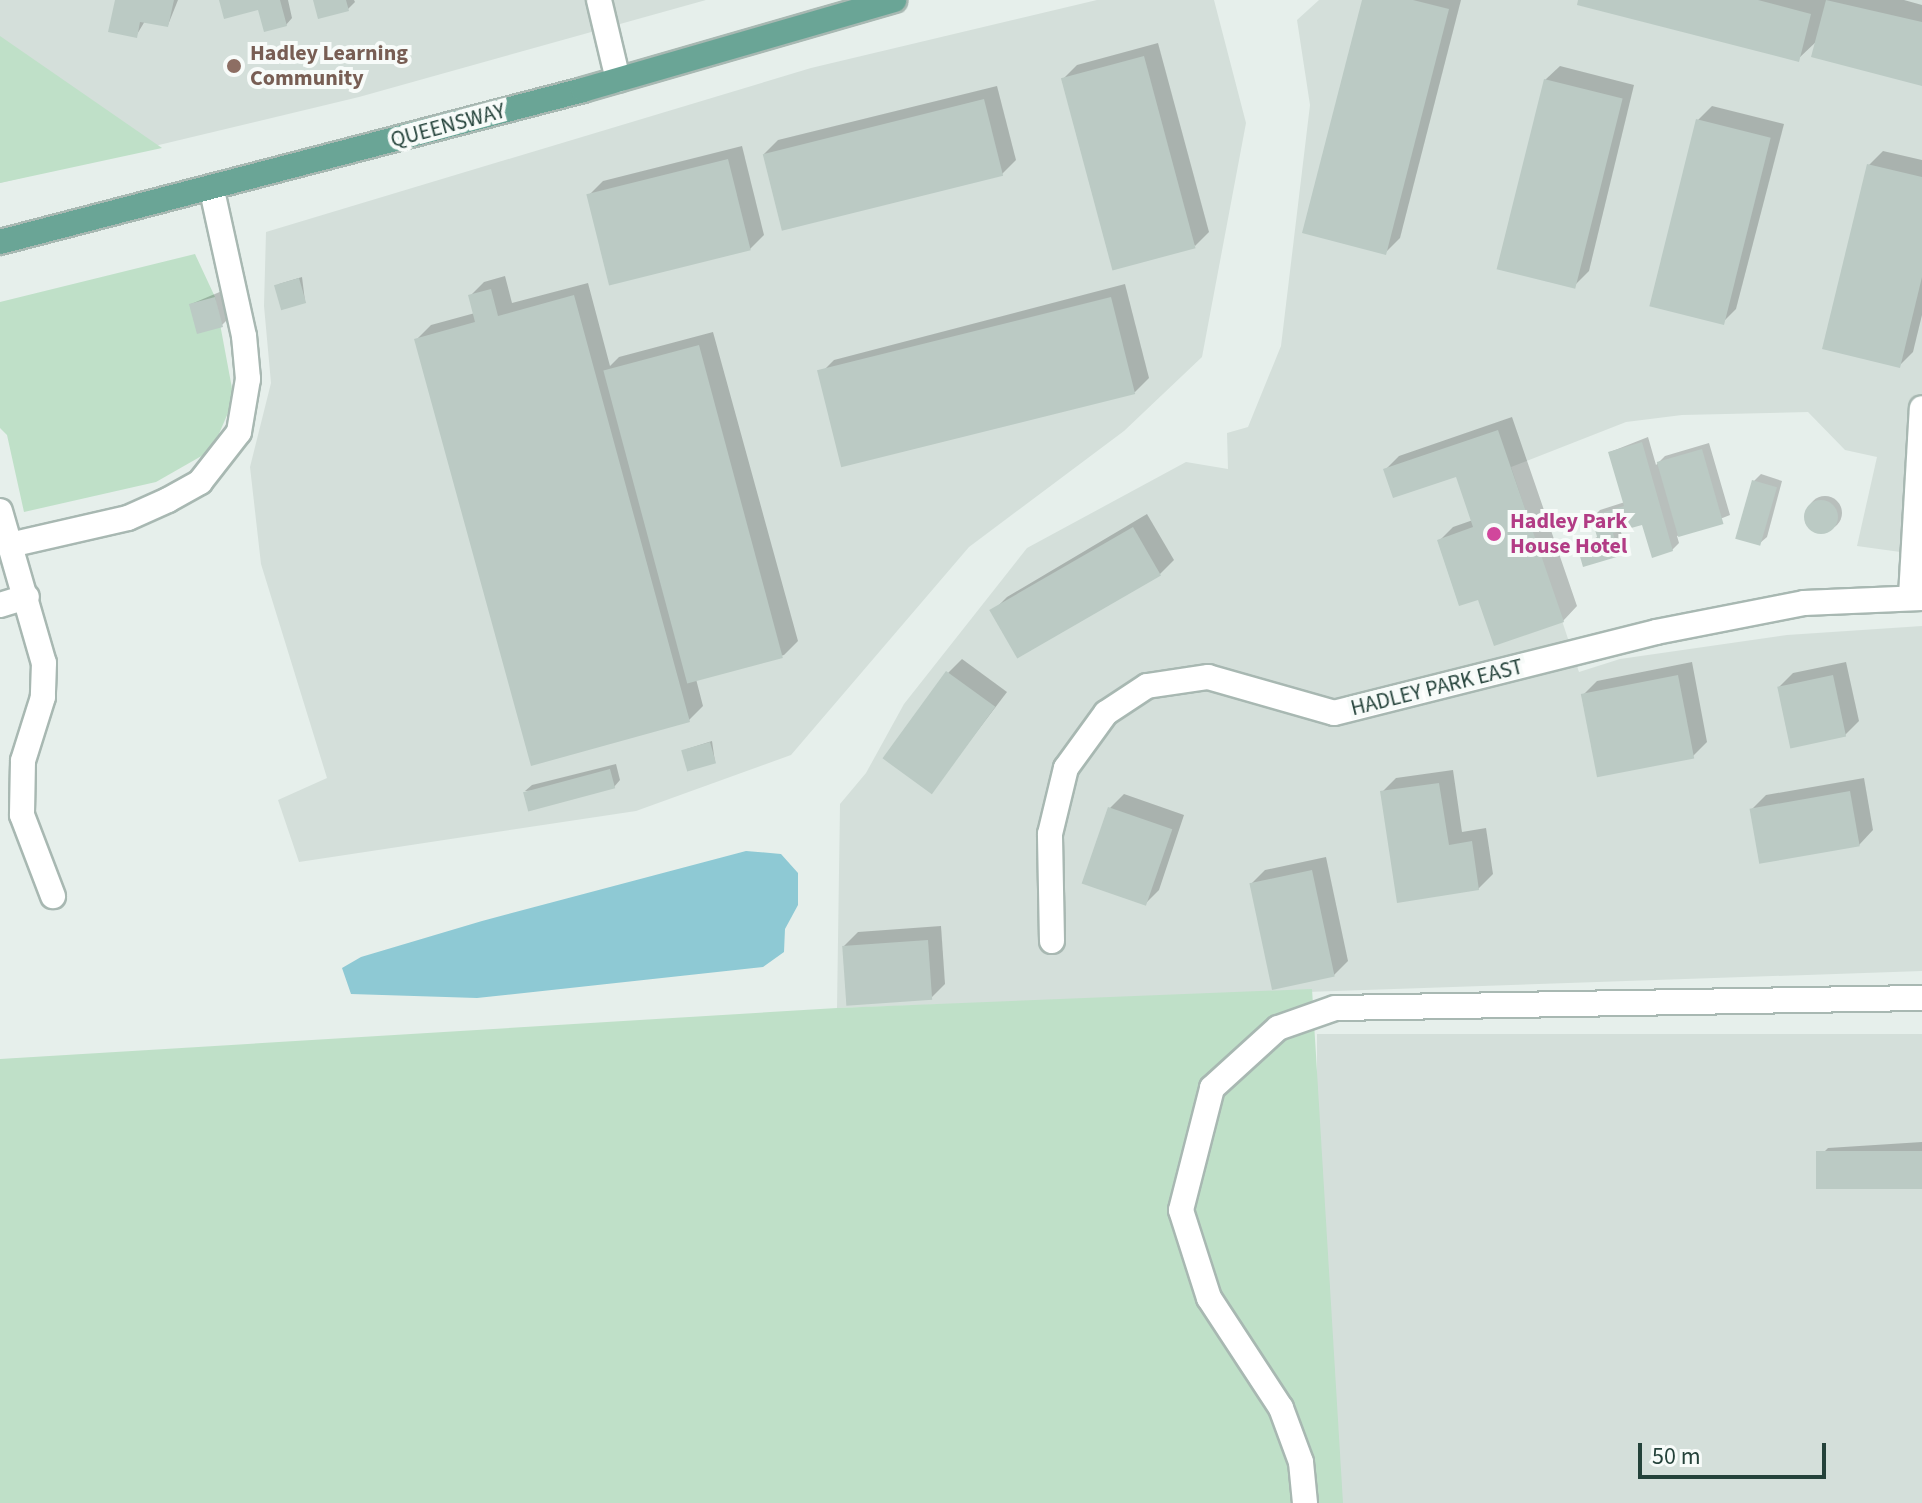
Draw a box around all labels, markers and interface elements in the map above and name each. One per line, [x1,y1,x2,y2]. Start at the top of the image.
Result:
place label: Hadley Learning Community [250,40,408,92]
marker: Hadley Learning Community [225,57,243,75]
street label: QUEENSWAY [388,98,508,154]
place label: Hadley Park House Hotel [1510,508,1627,560]
marker: Hadley Park House Hotel [1485,525,1503,543]
street label: HADLEY PARK EAST [1348,654,1526,722]
scale bar [1642,1427,1830,1477]
text: 50 m [1652,1439,1701,1474]

